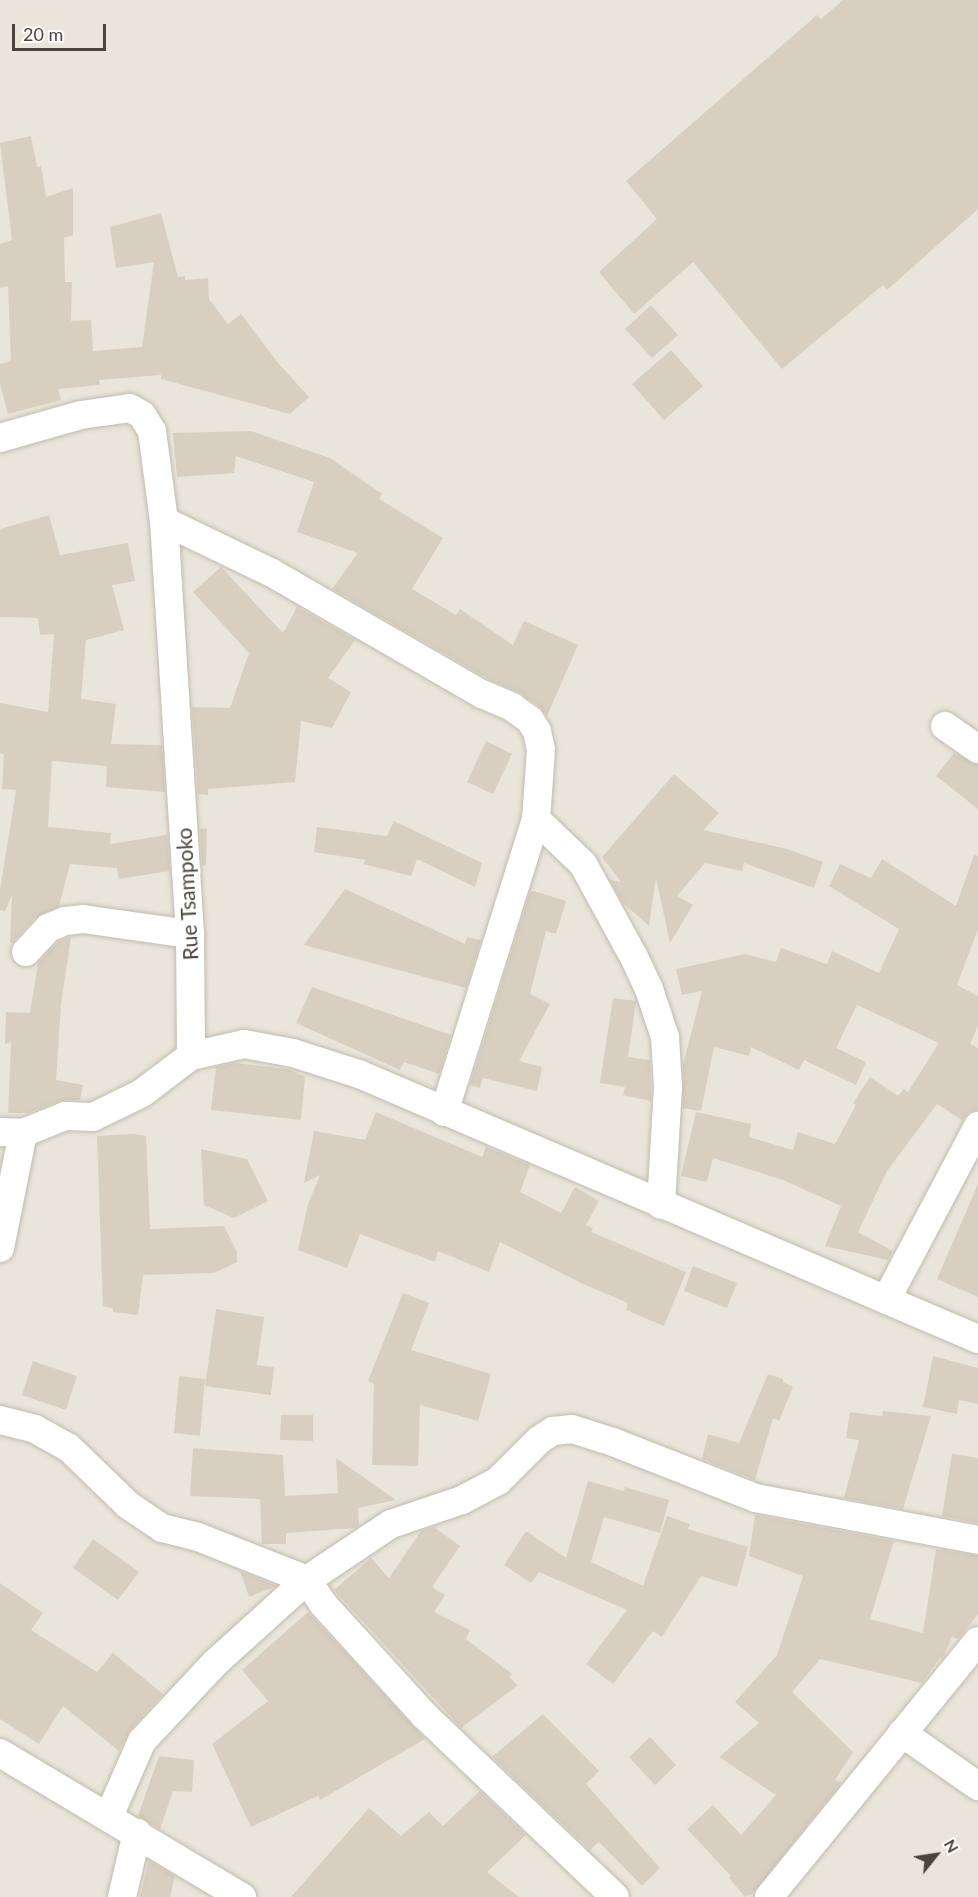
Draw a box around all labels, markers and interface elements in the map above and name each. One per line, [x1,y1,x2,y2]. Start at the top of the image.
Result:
scale bar [15,12,110,50]
text: 20 m [23,23,63,45]
street label: Rue Tsampoko [171,827,203,961]
north arrow [906,1825,966,1885]
text: N [941,1836,963,1856]

